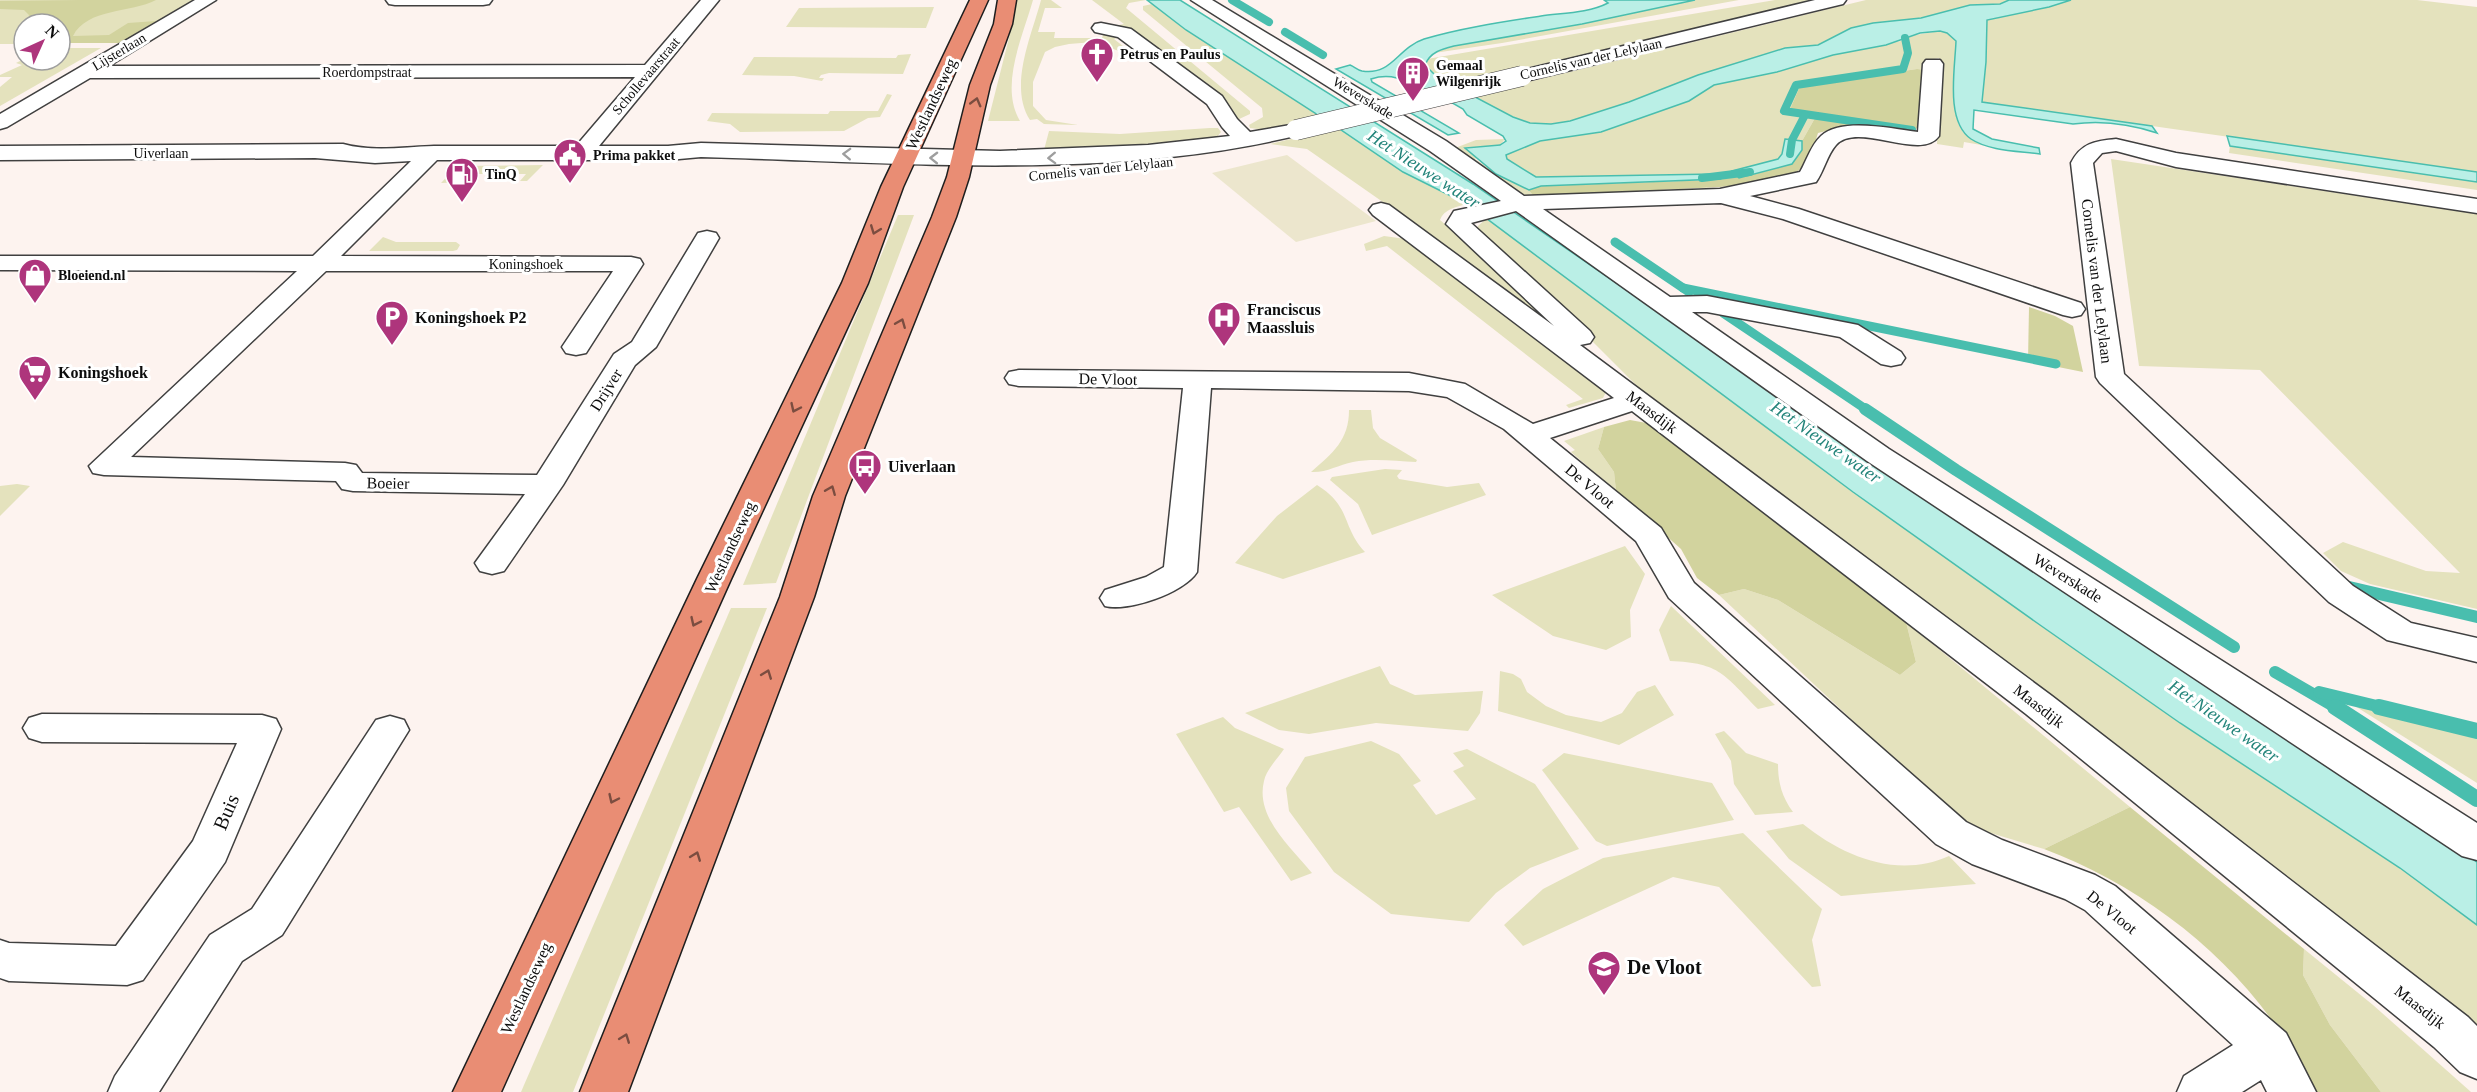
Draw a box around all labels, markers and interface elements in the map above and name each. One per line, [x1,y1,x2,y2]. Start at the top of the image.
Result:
north arrow [12,12,72,72]
text: N [42,22,63,42]
street label: Lijsterlaan [89,30,149,74]
street label: Schollevaarstraat [609,34,683,118]
street label: Cornelis van der Lelylaan [1519,35,1663,83]
church icon: Petrus en Paulus [1079,36,1115,83]
place label: Petrus en Paulus [1120,47,1221,62]
street label: Westlandseweg [902,55,961,153]
building icon: Gemaal Wilgenrijk [1395,55,1431,102]
place label: Gemaal Wilgenrijk [1436,58,1501,89]
street label: Roerdompstraat [322,65,412,80]
street label: Weverskade [1330,74,1396,122]
one-way arrow [969,97,981,107]
water label: Het Nieuwe water [1363,125,1485,213]
public building icon: Prima pakket [552,137,588,184]
street label: Uiverlaan [133,146,189,161]
place label: Prima pakket [593,148,675,163]
one-way arrow [843,148,852,161]
one-way arrow [929,152,938,164]
one-way arrow [1047,152,1056,165]
street label: Cornelis van der Lelylaan [1028,154,1174,184]
fuel station icon: TinQ [444,156,480,203]
place label: TinQ [485,167,517,182]
street label: Cornelis van der Lelylaan [2077,198,2116,364]
one-way arrow [870,224,882,235]
shop icon: Bloeiend.nl [17,257,53,304]
street label: Koningshoek [489,257,563,272]
place label: Bloeiend.nl [58,268,125,283]
parking icon: Koningshoek P2 [374,299,410,346]
hospital icon: Franciscus Maassluis [1206,300,1242,347]
place label: Franciscus Maassluis [1247,301,1321,336]
place label: Koningshoek P2 [415,309,527,327]
one-way arrow [894,318,906,329]
supermarket icon: Koningshoek [17,354,53,401]
place label: Koningshoek [58,364,148,382]
street label: Drijver [587,365,627,415]
street label: De Vloot [1078,370,1138,388]
street label: Maasdijk [1623,387,1681,438]
water label: Het Nieuwe water [1766,396,1886,488]
one-way arrow [791,401,803,412]
bus stop icon: Uiverlaan [847,448,883,495]
place label: Uiverlaan [888,458,956,475]
street label: De Vloot [1562,461,1618,512]
street label: Boeier [367,474,410,492]
one-way arrow [824,486,837,496]
street label: Westlandseweg [701,498,760,596]
street label: Weverskade [2031,550,2105,606]
one-way arrow [690,616,702,627]
one-way arrow [760,669,772,680]
water label: Het Nieuwe water [2164,675,2284,767]
street label: Maasdijk [2010,681,2068,732]
street label: Buis [209,791,243,833]
one-way arrow [608,793,620,804]
one-way arrow [689,851,701,862]
street label: De Vloot [2084,887,2141,937]
street label: Westlandseweg [497,939,556,1037]
school or university icon: De Vloot [1586,949,1622,996]
place label: De Vloot [1627,956,1702,978]
street label: Maasdijk [2391,982,2449,1033]
one-way arrow [618,1033,630,1044]

